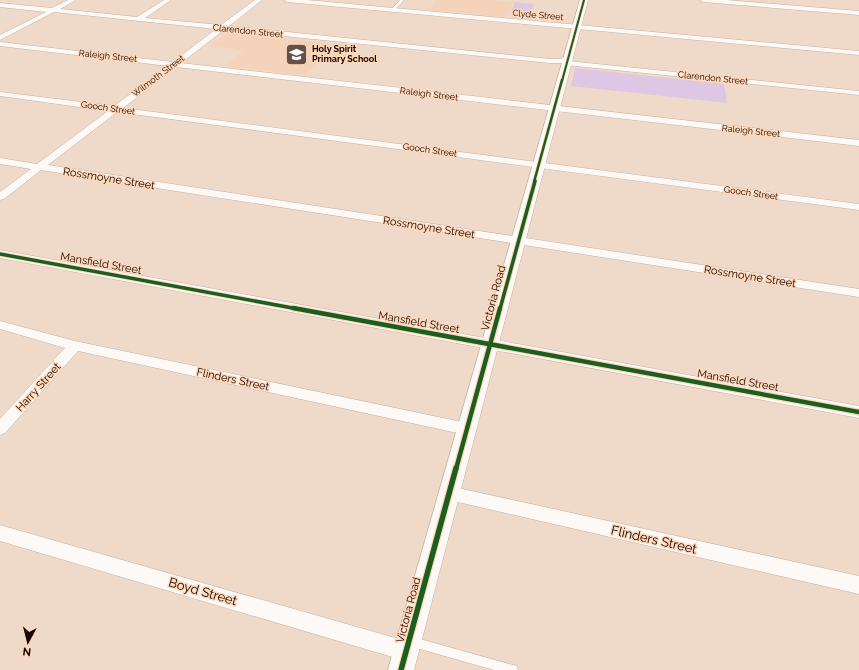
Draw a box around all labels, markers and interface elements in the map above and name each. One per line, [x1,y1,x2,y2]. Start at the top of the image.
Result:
street label: Clyde Street [512,8,564,22]
street label: Clarendon Street [212,22,284,40]
school or university icon: Holy Spirit Primary School [284,41,310,67]
place label: Holy Spirit Primary School [312,44,377,64]
street label: Raleigh Street [78,48,138,64]
street label: Wilmoth Street [130,53,186,99]
street label: Clarendon Street [677,69,749,87]
street label: Raleigh Street [399,85,459,103]
street label: Gooch Street [80,99,136,117]
street label: Raleigh Street [721,123,781,139]
street label: Gooch Street [402,141,458,159]
street label: Rossmoyne Street [62,165,156,192]
street label: Gooch Street [723,184,779,202]
street label: Rossmoyne Street [382,214,476,241]
street label: Mansfield Street [59,250,143,277]
street label: Rossmoyne Street [703,263,797,290]
street label: Victoria Road [478,264,509,332]
street label: Mansfield Street [377,309,461,336]
street label: Harry Street [13,360,64,414]
street label: Flinders Street [195,365,271,394]
street label: Mansfield Street [696,367,780,394]
street label: Flinders Street [610,522,699,557]
street label: Boyd Street [167,575,239,609]
street label: Victoria Road [393,576,424,644]
north arrow [8,622,48,662]
text: N [22,644,32,658]

